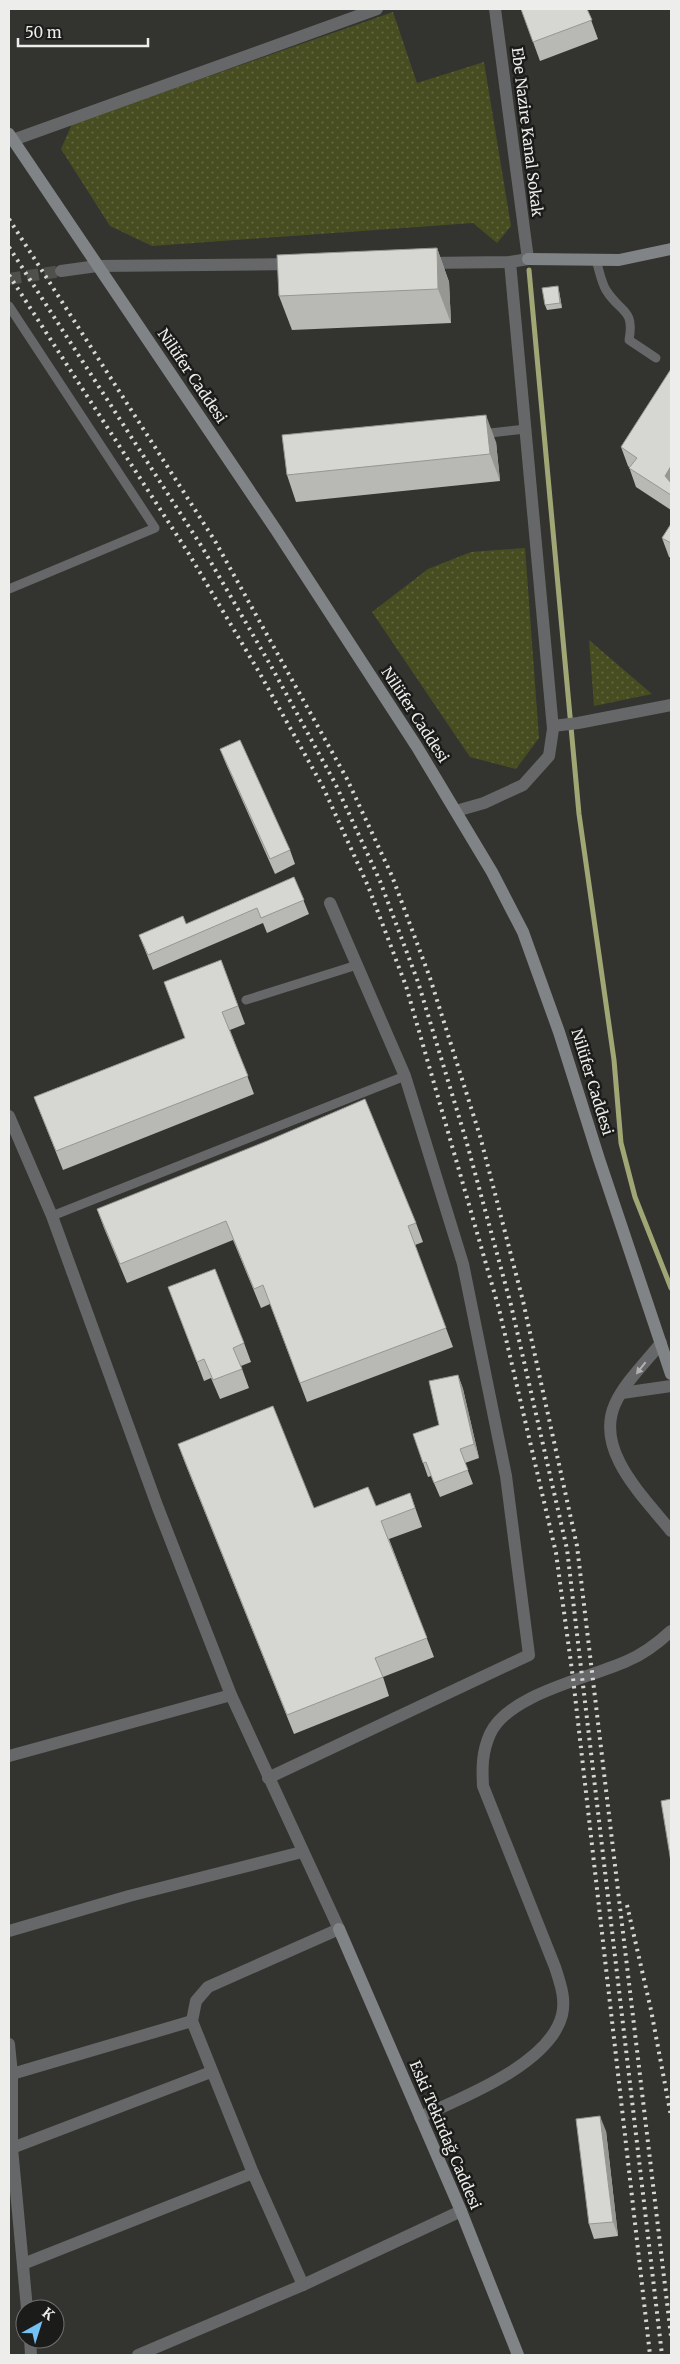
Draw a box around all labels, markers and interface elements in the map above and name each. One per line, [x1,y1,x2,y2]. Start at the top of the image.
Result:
scale bar [18,15,148,47]
text: 50 m [25,23,62,42]
street label: Ebe Nazire Kanal Sokak [508,46,547,218]
street label: Nilüfer Caddesi [154,325,231,427]
street label: Nilüfer Caddesi [377,663,453,766]
street label: Nilüfer Caddesi [567,1026,618,1137]
one-way arrow [636,1361,647,1374]
street label: Eski Tekirdağ Caddesi [406,2058,485,2212]
north arrow [15,2299,65,2349]
text: K [38,2304,58,2325]

